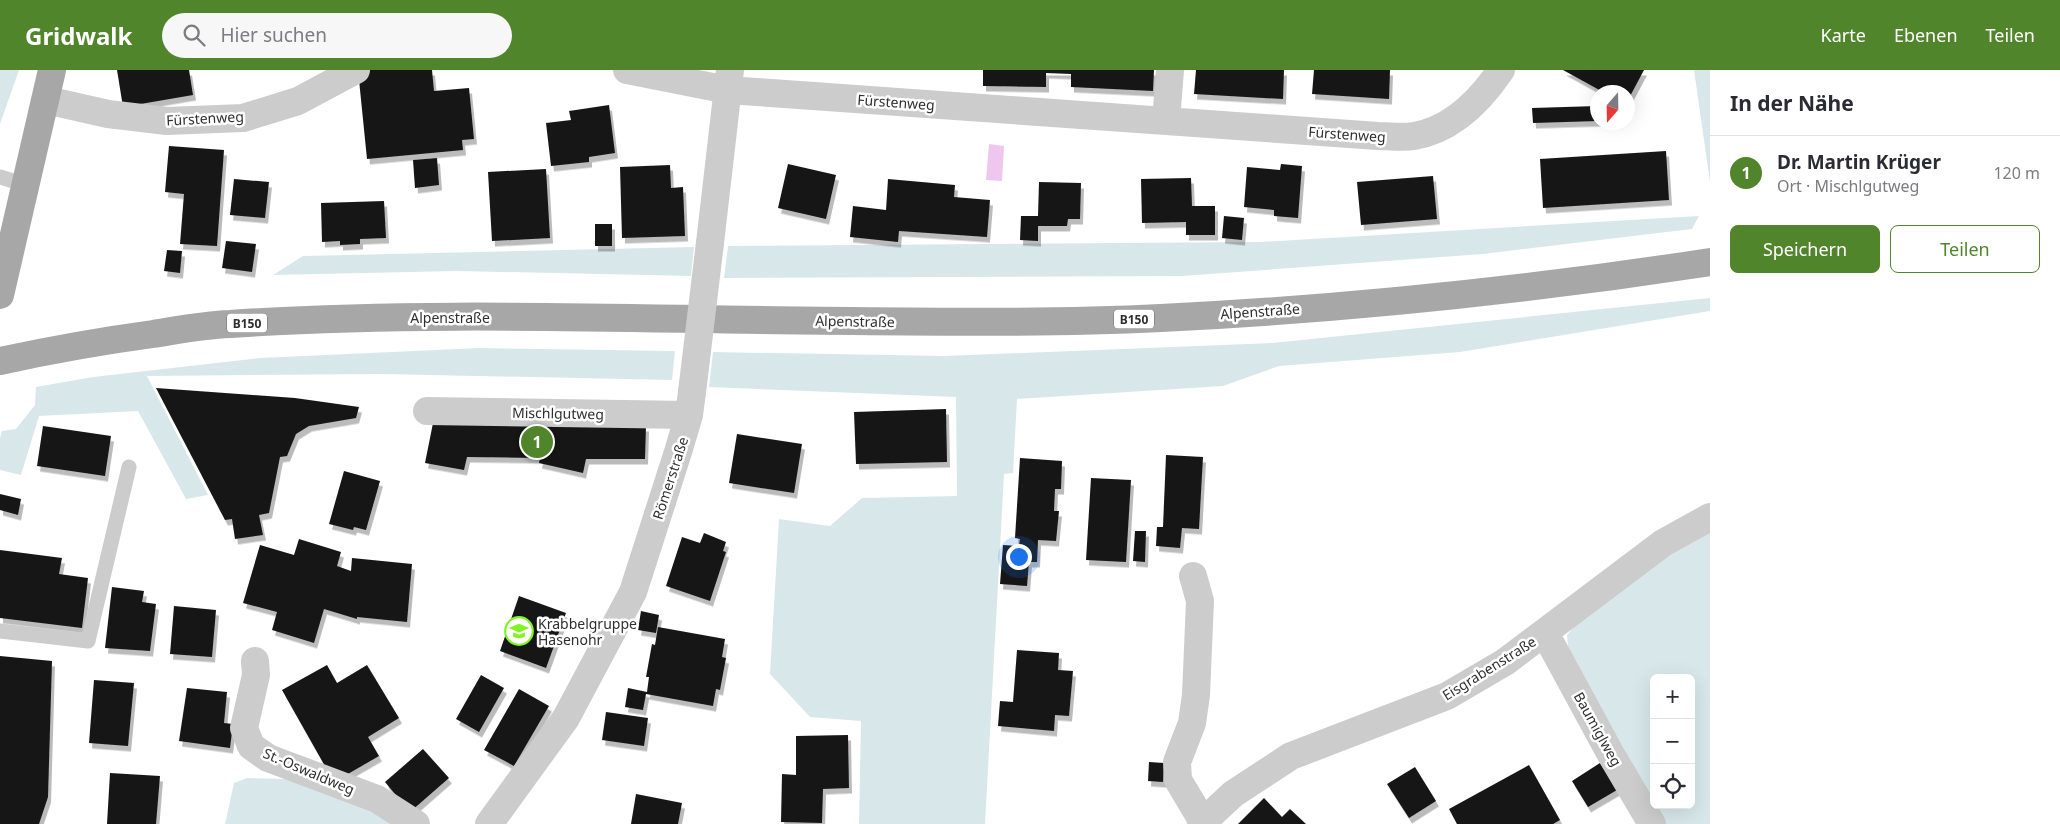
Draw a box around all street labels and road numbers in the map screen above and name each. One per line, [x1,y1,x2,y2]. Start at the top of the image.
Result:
street label: Fürstenweg [857,90,935,114]
street label: Fürstenweg [166,106,244,130]
street label: Fürstenweg [1308,122,1386,146]
street label: Alpenstraße [1220,299,1300,323]
street label: Alpenstraße [410,308,490,327]
road number: B150 [1114,310,1154,328]
street label: Alpenstraße [815,311,895,331]
road number: B150 [227,314,267,332]
street label: Mischlgutweg [512,403,604,423]
street label: Römerstraße [648,434,692,522]
street label: Eisgrabenstraße [1439,632,1540,704]
street label: Baumiglweg [1570,689,1626,769]
street label: St.-Oswaldweg [261,743,357,799]

